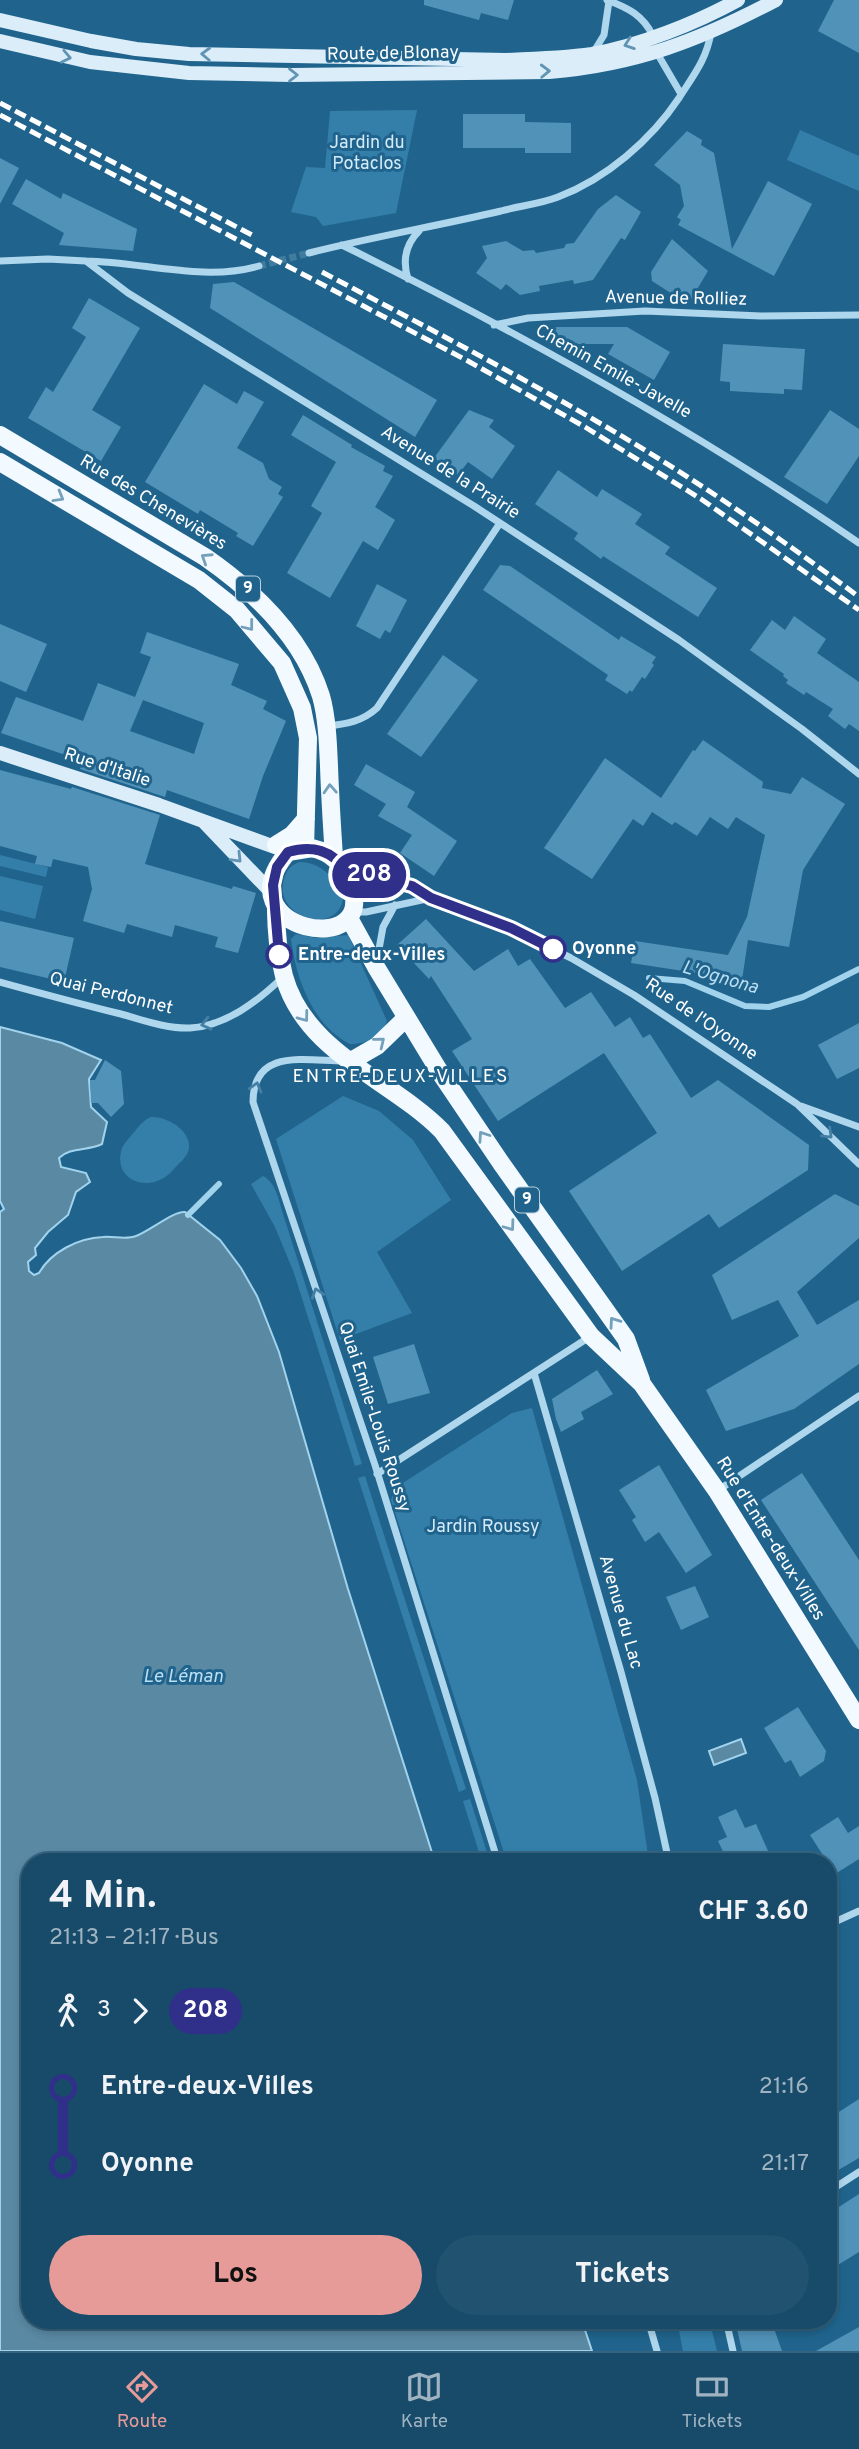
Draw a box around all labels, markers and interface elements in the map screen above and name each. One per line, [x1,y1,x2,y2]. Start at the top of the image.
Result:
one-way arrow [624,36,636,50]
street label: Route de Blonay [327,41,459,67]
one-way arrow [201,46,211,62]
one-way arrow [60,48,72,63]
one-way arrow [539,64,550,79]
one-way arrow [288,67,298,83]
park label: Jardin du Potaclos [329,132,405,176]
street label: Avenue de Rolliez [605,286,747,312]
street label: Chemin Emile-Javelle [531,319,695,425]
street label: Avenue de la Prairie [376,421,524,525]
street label: Rue des Chenevières [75,450,231,556]
one-way arrow [52,489,64,502]
one-way arrow [201,554,214,567]
road number: 9 [236,576,260,602]
one-way arrow [241,618,254,630]
street label: Rue d'Italie [61,743,153,793]
one-way arrow [323,783,338,794]
one-way arrow [228,850,241,863]
line badge: 208 [329,852,409,898]
text: 208 [346,860,392,890]
marker: Oyonne [540,936,566,962]
place label: Oyonne [572,938,636,961]
marker: Entre-deux-Villes [266,942,292,968]
place label: Entre-deux-Villes [298,944,445,967]
water label: L'Ognona [679,956,761,1000]
street label: Quai Perdonnet [47,968,175,1020]
street label: Rue de l'Oyonne [640,974,762,1066]
one-way arrow [296,1009,308,1022]
one-way arrow [200,1016,212,1030]
one-way arrow [371,1038,384,1050]
district label: ENTRE-DEUX-VILLES [293,1065,509,1089]
one-way arrow [248,1082,263,1094]
one-way arrow [820,1125,833,1138]
one-way arrow [479,1131,491,1144]
road number: 9 [515,1188,539,1212]
one-way arrow [502,1218,514,1231]
one-way arrow [311,1288,325,1300]
one-way arrow [610,1317,622,1330]
street label: Quai Emile-Louis Roussy [332,1319,416,1515]
street label: Rue d'Entre-deux-Villes [710,1453,830,1625]
park label: Jardin Roussy [427,1516,539,1539]
street label: Avenue du Lac [593,1552,647,1672]
water label: Le Léman [143,1665,224,1689]
text: 4 Min. [49,1873,156,1922]
text: CHF 3.60 [698,1896,809,1929]
text: 21:13 – 21:17 · Bus [49,1924,219,1953]
icon: walk [49,1992,87,2030]
icon: forward [121,1992,159,2030]
text: 3 [97,1996,111,2025]
text: 208 [183,1996,228,2026]
text: Entre-deux-Villes [101,2071,314,2104]
text: 21:16 [759,2073,809,2102]
text: Oyonne [101,2148,194,2181]
text: 21:17 [761,2150,809,2179]
button: Los [49,2235,422,2315]
button: Tickets [436,2235,809,2315]
tab: Route [117,2368,167,2434]
tab: Karte [401,2368,448,2434]
tab: Tickets [681,2368,742,2434]

